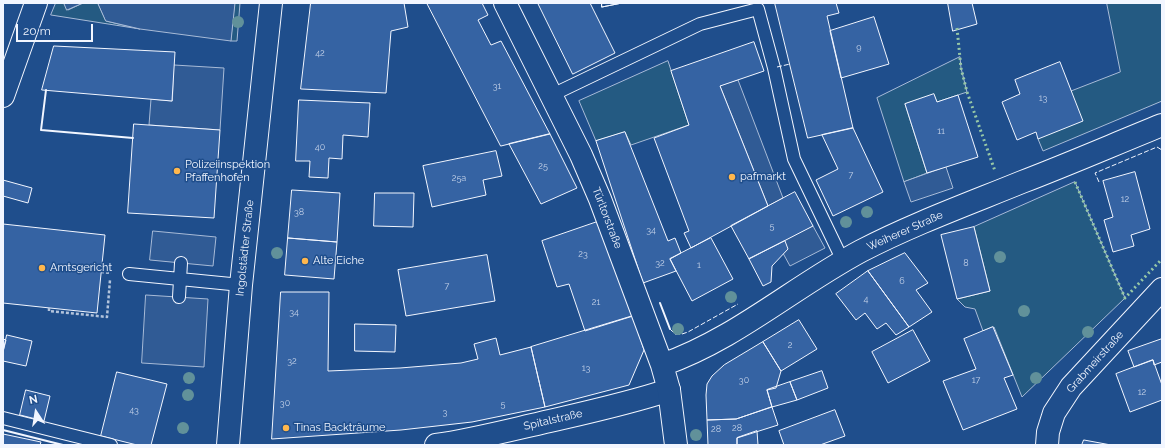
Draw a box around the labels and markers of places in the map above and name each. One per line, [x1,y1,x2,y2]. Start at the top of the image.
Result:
place label: Polizeiinspektion Pfaffenhofen [185,158,270,184]
marker: Polizeiinspektion Pfaffenhofen [172,166,182,176]
place label: pafmarkt [740,170,786,184]
marker: pafmarkt [727,172,737,182]
place label: Alte Eiche [313,254,364,268]
marker: Alte Eiche [300,256,310,266]
place label: Amtsgericht [50,261,112,275]
marker: Amtsgericht [37,263,47,273]
place label: Tinas Backträume [294,421,385,435]
marker: Tinas Backträume [281,423,291,433]

